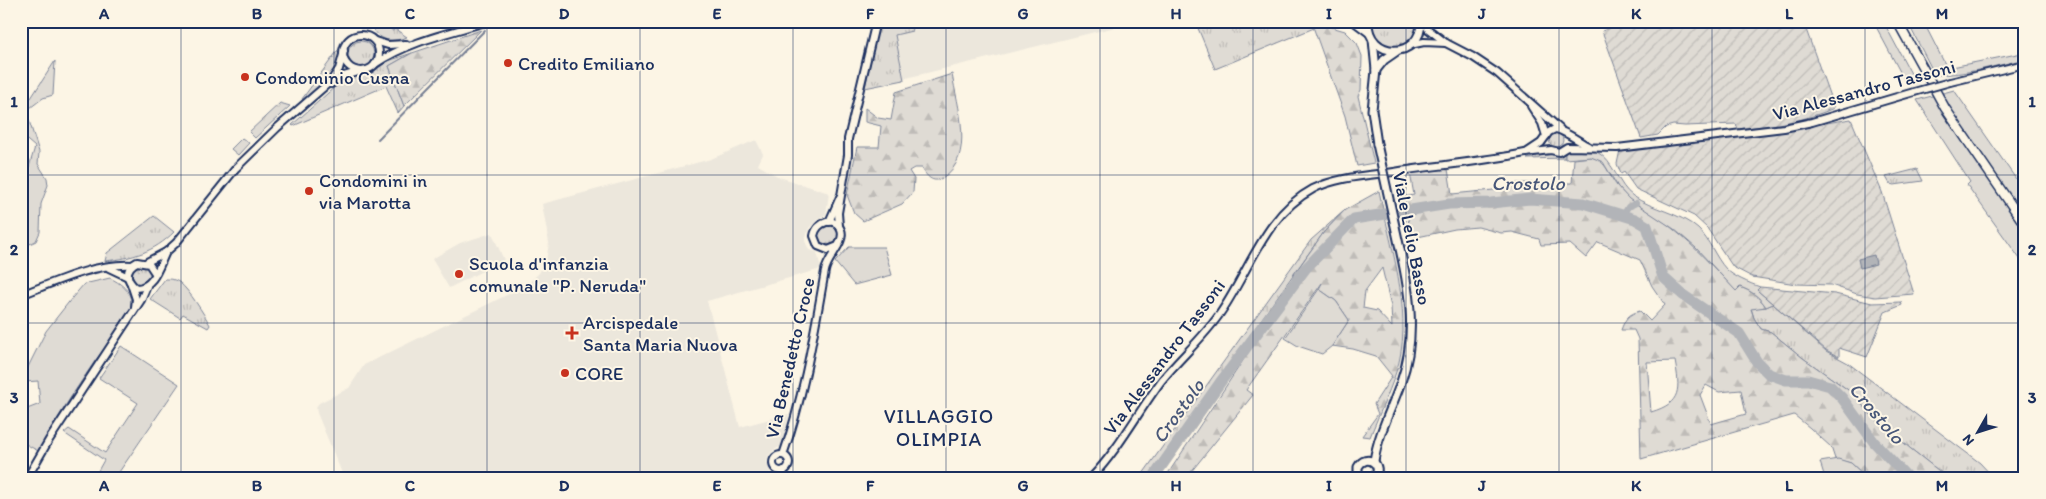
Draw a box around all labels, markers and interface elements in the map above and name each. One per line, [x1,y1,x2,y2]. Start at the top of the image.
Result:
text: A [98,4,110,23]
text: B [252,4,263,23]
text: C [405,4,416,23]
text: D [559,4,570,23]
text: E [713,4,722,23]
text: F [866,4,875,23]
text: G [1017,4,1029,23]
text: H [1170,4,1182,23]
text: I [1326,4,1332,23]
text: J [1477,4,1486,23]
text: K [1631,4,1642,23]
text: L [1785,4,1794,23]
text: M [1936,4,1948,23]
place label: Credito Emiliano [518,52,655,75]
street label: Via Alessandro Tassoni [1770,55,1958,125]
marker: Credito Emiliano [502,57,514,69]
place label: Condominio Cusna [255,66,410,89]
marker: Condominio Cusna [239,71,251,83]
text: 1 [10,92,18,111]
text: 1 [2028,92,2036,111]
place label: Condomini in via Marotta [319,169,427,214]
street label: Viale Lelio Basso [1388,169,1436,307]
water label: Crostolo [1491,171,1565,195]
marker: Condomini in via Marotta [303,185,315,197]
text: 2 [10,240,19,259]
text: 2 [2028,240,2037,259]
place label: Scuola d'infanzia comunale "P. Neruda" [469,252,646,297]
marker: Scuola d'infanzia comunale "P. Neruda" [453,268,465,280]
street label: Via Benedetto Croce [760,275,820,441]
street label: Via Alessandro Tassoni [1098,275,1230,439]
place label: Arcispedale Santa Maria Nuova [583,311,738,356]
marker: Arcispedale Santa Maria Nuova [565,326,579,340]
place label: CORE [575,362,624,385]
marker: CORE [559,367,571,379]
water label: Crostolo [1147,374,1210,448]
water label: Crostolo [1844,377,1910,449]
text: 3 [10,388,19,407]
text: 3 [2028,388,2037,407]
district label: VILLAGGIO OLIMPIA [884,404,994,451]
north arrow [1954,406,2004,456]
text: N [1959,431,1978,449]
text: A [98,476,110,495]
text: B [252,476,263,495]
text: C [405,476,416,495]
text: D [559,476,570,495]
text: E [713,476,722,495]
text: F [866,476,875,495]
text: G [1017,476,1029,495]
text: H [1170,476,1182,495]
text: I [1326,476,1332,495]
text: J [1477,476,1486,495]
text: K [1631,476,1642,495]
text: L [1785,476,1794,495]
text: M [1936,476,1948,495]

